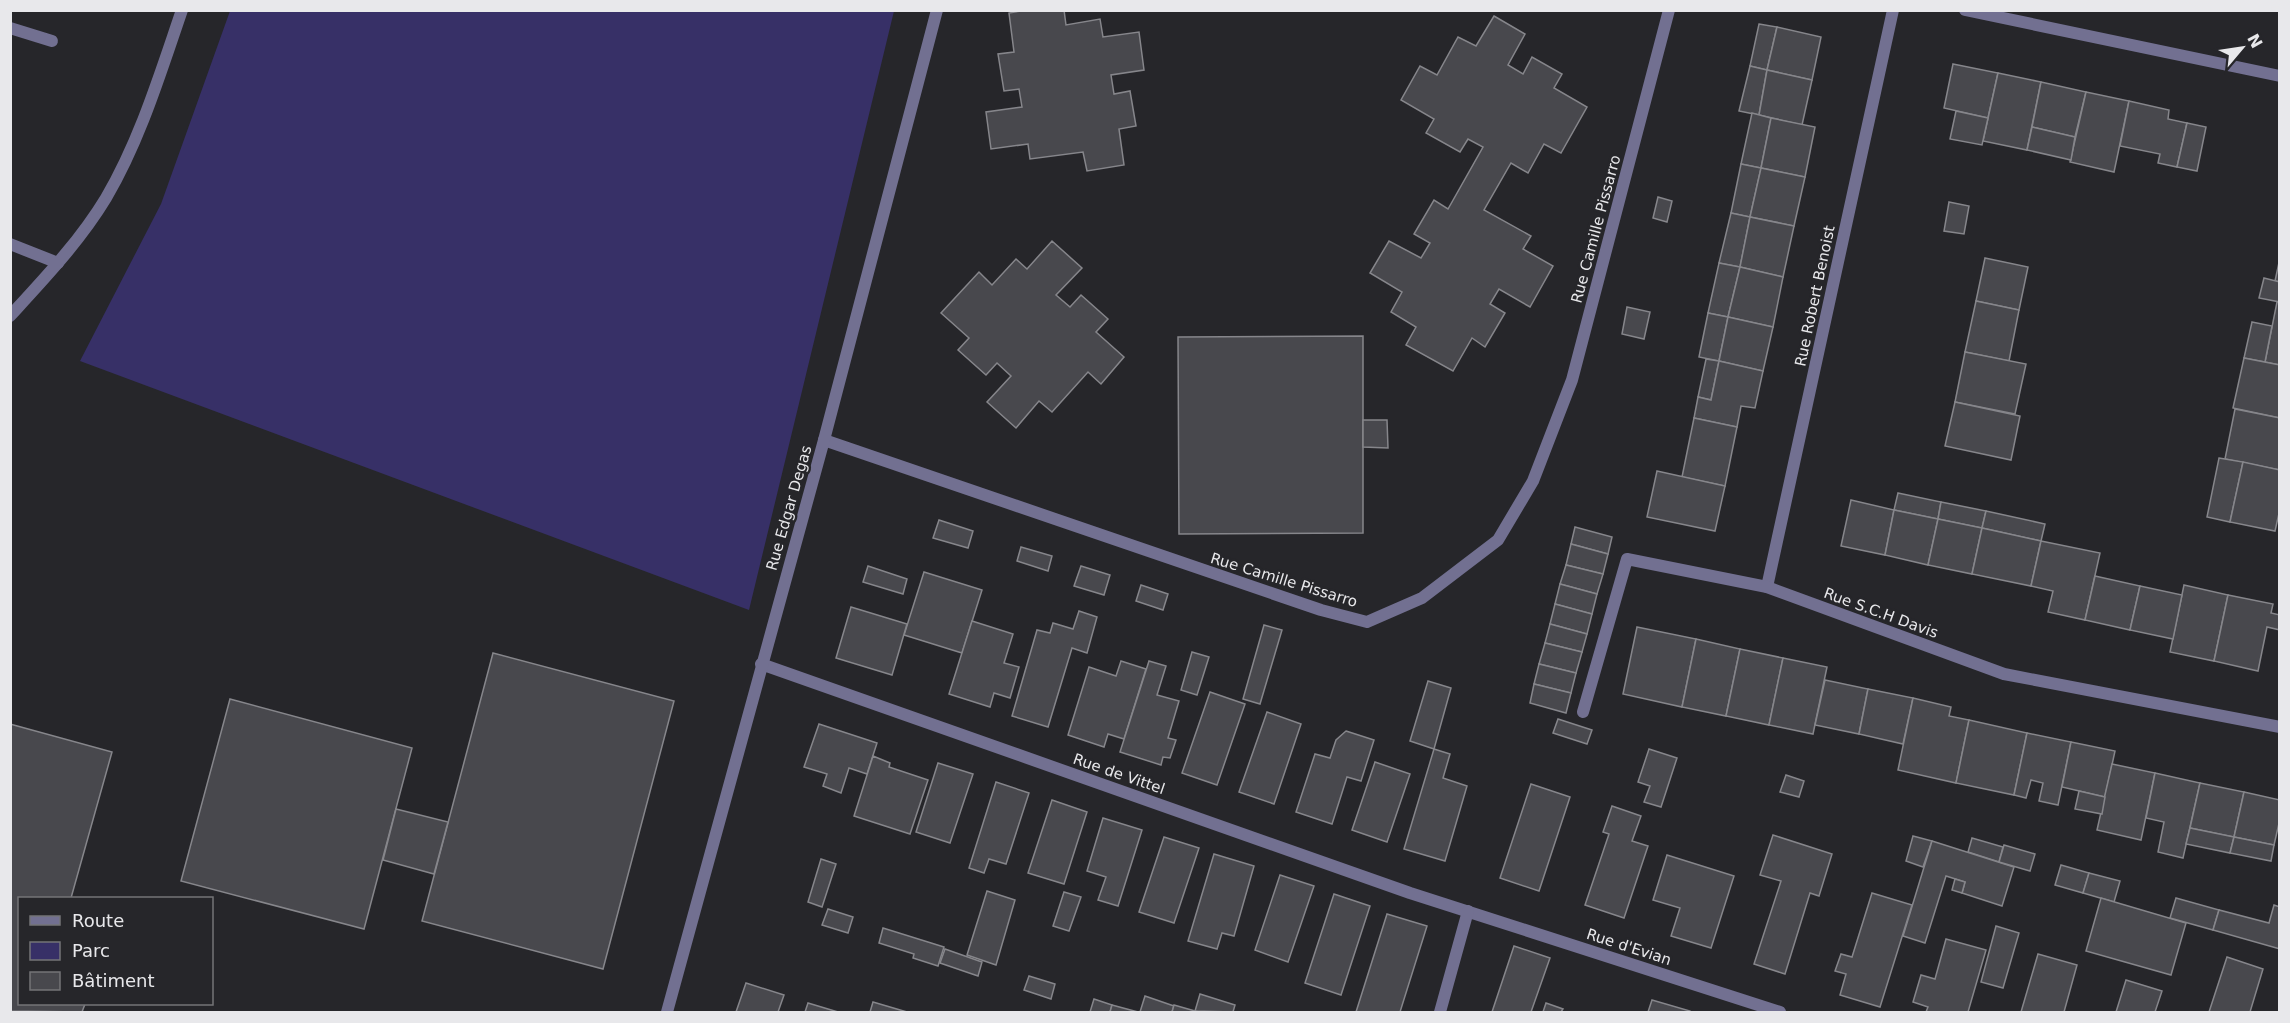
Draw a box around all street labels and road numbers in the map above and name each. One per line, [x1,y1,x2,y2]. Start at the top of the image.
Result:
street label: Rue Camille Pissarro [1568,153,1624,305]
street label: Rue Robert Benoist [1791,224,1839,368]
street label: Rue Edgar Degas [763,443,816,573]
street label: Rue Camille Pissarro [1208,549,1360,611]
street label: Rue S.C.H Davis [1821,584,1941,642]
street label: Rue de Vittel [1071,750,1167,798]
street label: Rue d'Evian [1584,925,1674,969]

